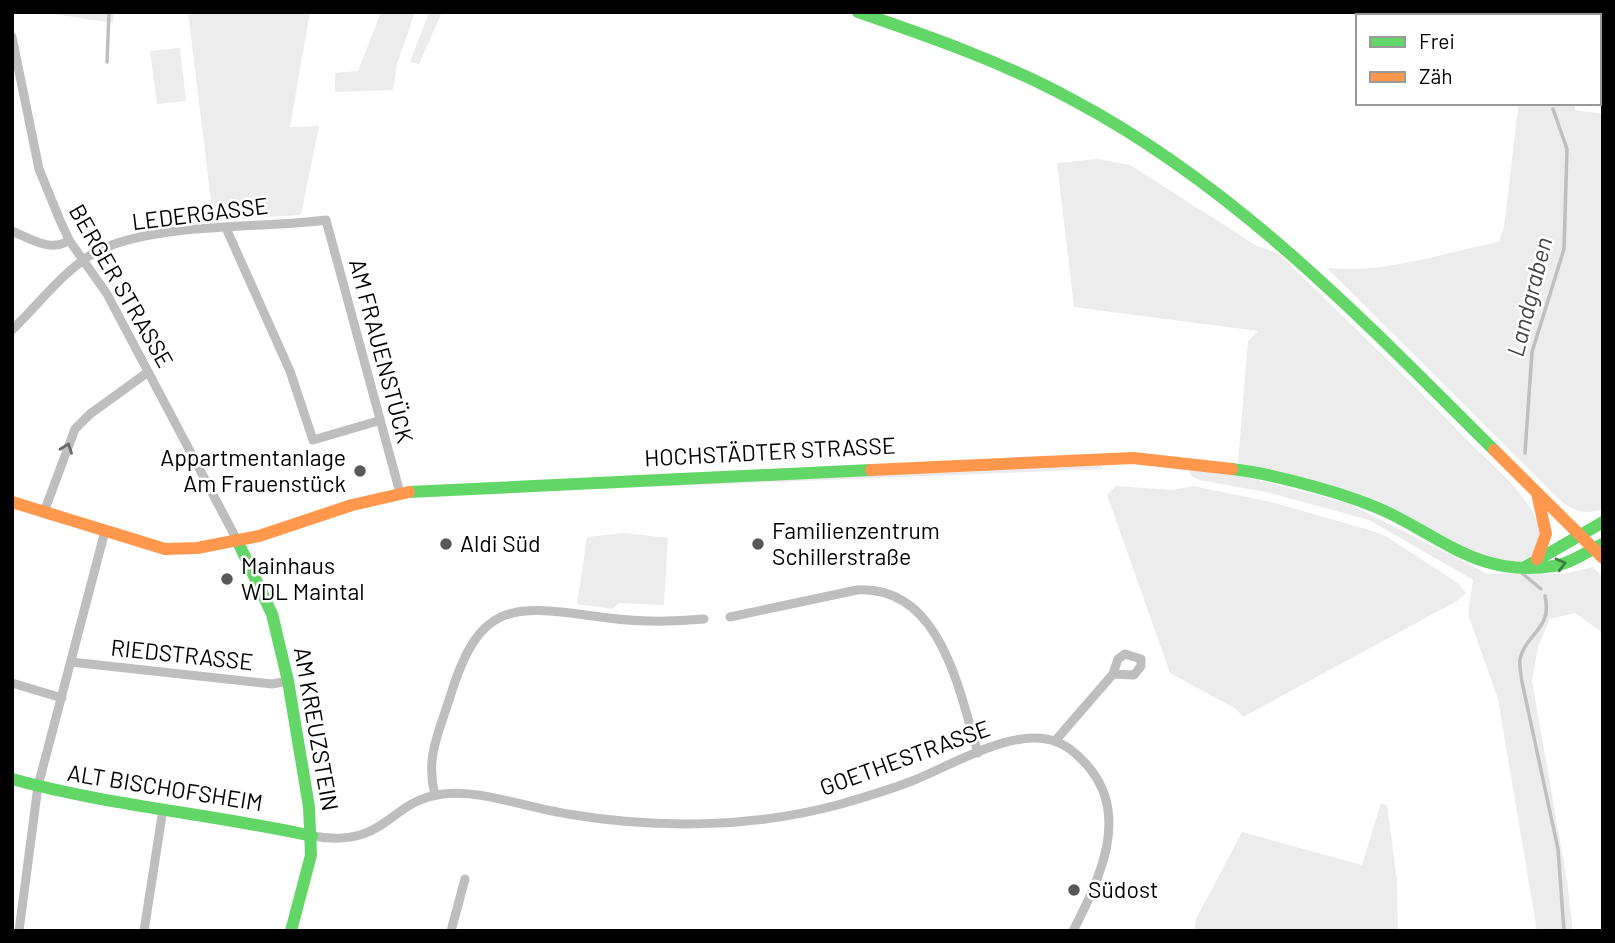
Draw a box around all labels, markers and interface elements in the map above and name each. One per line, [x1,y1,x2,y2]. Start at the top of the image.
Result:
legend [1356,14,1601,105]
text: Frei [1419,28,1455,53]
text: Zäh [1419,63,1453,88]
street label: LEDERGASSE [130,191,270,235]
street label: BERGER STRASSE [64,199,180,372]
water label: Landgraben [1500,234,1557,359]
street label: AM FRAUENSTÜCK [344,255,420,446]
street label: HOCHSTÄDTER STRASSE [644,430,896,472]
one-way arrow [59,442,73,454]
place label: Appartmentanlage Am Frauenstück [160,443,346,497]
marker: Appartmentanlage Am Frauenstück [352,463,368,479]
place label: Familienzentrum Schillerstraße [772,516,940,570]
place label: Aldi Süd [460,529,541,557]
marker: Aldi Süd [438,536,454,552]
marker: Familienzentrum Schillerstraße [750,536,766,552]
place label: Mainhaus WDL Maintal [241,551,365,605]
one-way arrow [1555,558,1567,572]
marker: Mainhaus WDL Maintal [219,571,235,587]
street label: RIEDSTRASSE [110,633,255,675]
street label: AM KREUZSTEIN [289,645,345,813]
street label: GOETHESTRASSE [816,713,994,801]
street label: ALT BISCHOFSHEIM [65,758,265,816]
place label: Südost [1088,875,1158,903]
marker: Südost [1066,882,1082,898]

